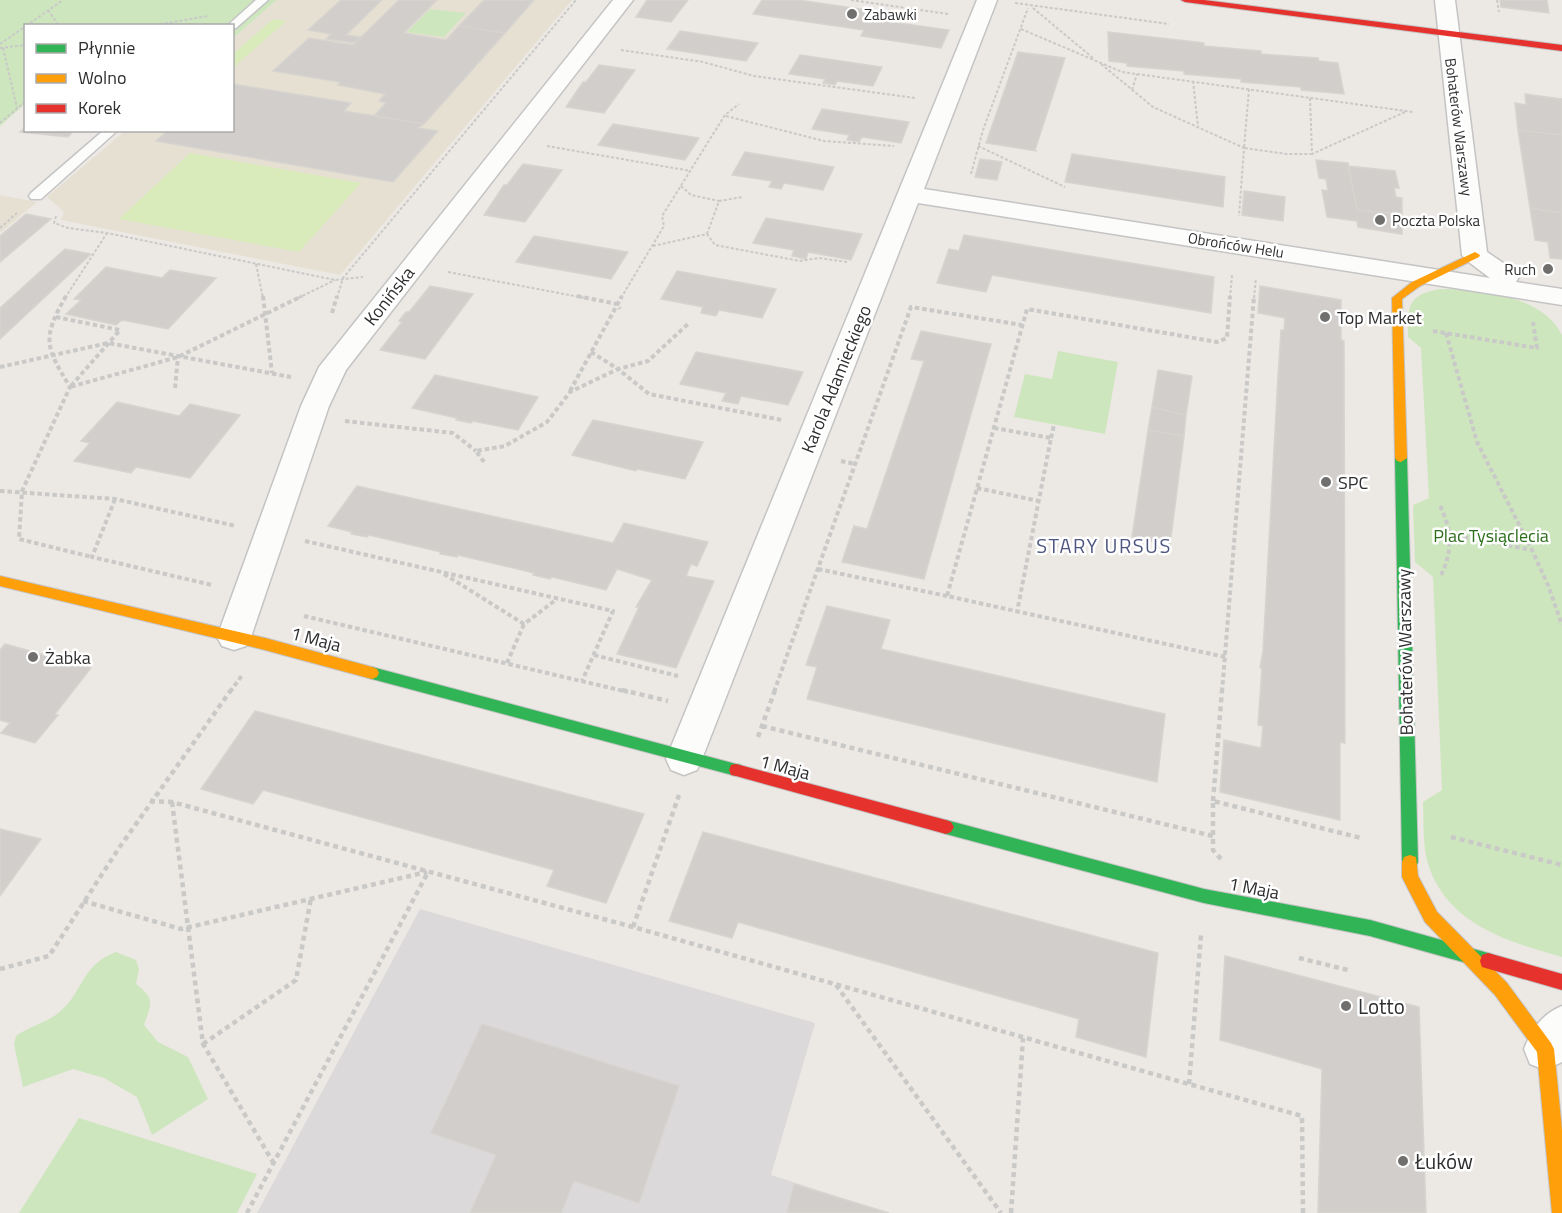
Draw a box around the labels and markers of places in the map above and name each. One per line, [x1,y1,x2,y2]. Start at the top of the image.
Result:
place label: Zabawki [864,3,917,26]
marker: Zabawki [845,7,859,21]
place label: Poczta Polska [1392,209,1481,232]
marker: Poczta Polska [1373,213,1387,227]
place label: Ruch [1504,258,1536,281]
marker: Ruch [1541,262,1555,276]
place label: Top Market [1337,304,1423,331]
marker: Top Market [1318,310,1332,324]
place label: SPC [1338,469,1368,496]
marker: SPC [1319,475,1333,489]
place label: Żabka [45,644,91,671]
marker: Żabka [26,650,40,664]
place label: Lotto [1358,990,1405,1022]
marker: Lotto [1339,999,1353,1013]
place label: Łuków [1414,1145,1473,1177]
marker: Łuków [1396,1154,1410,1168]

